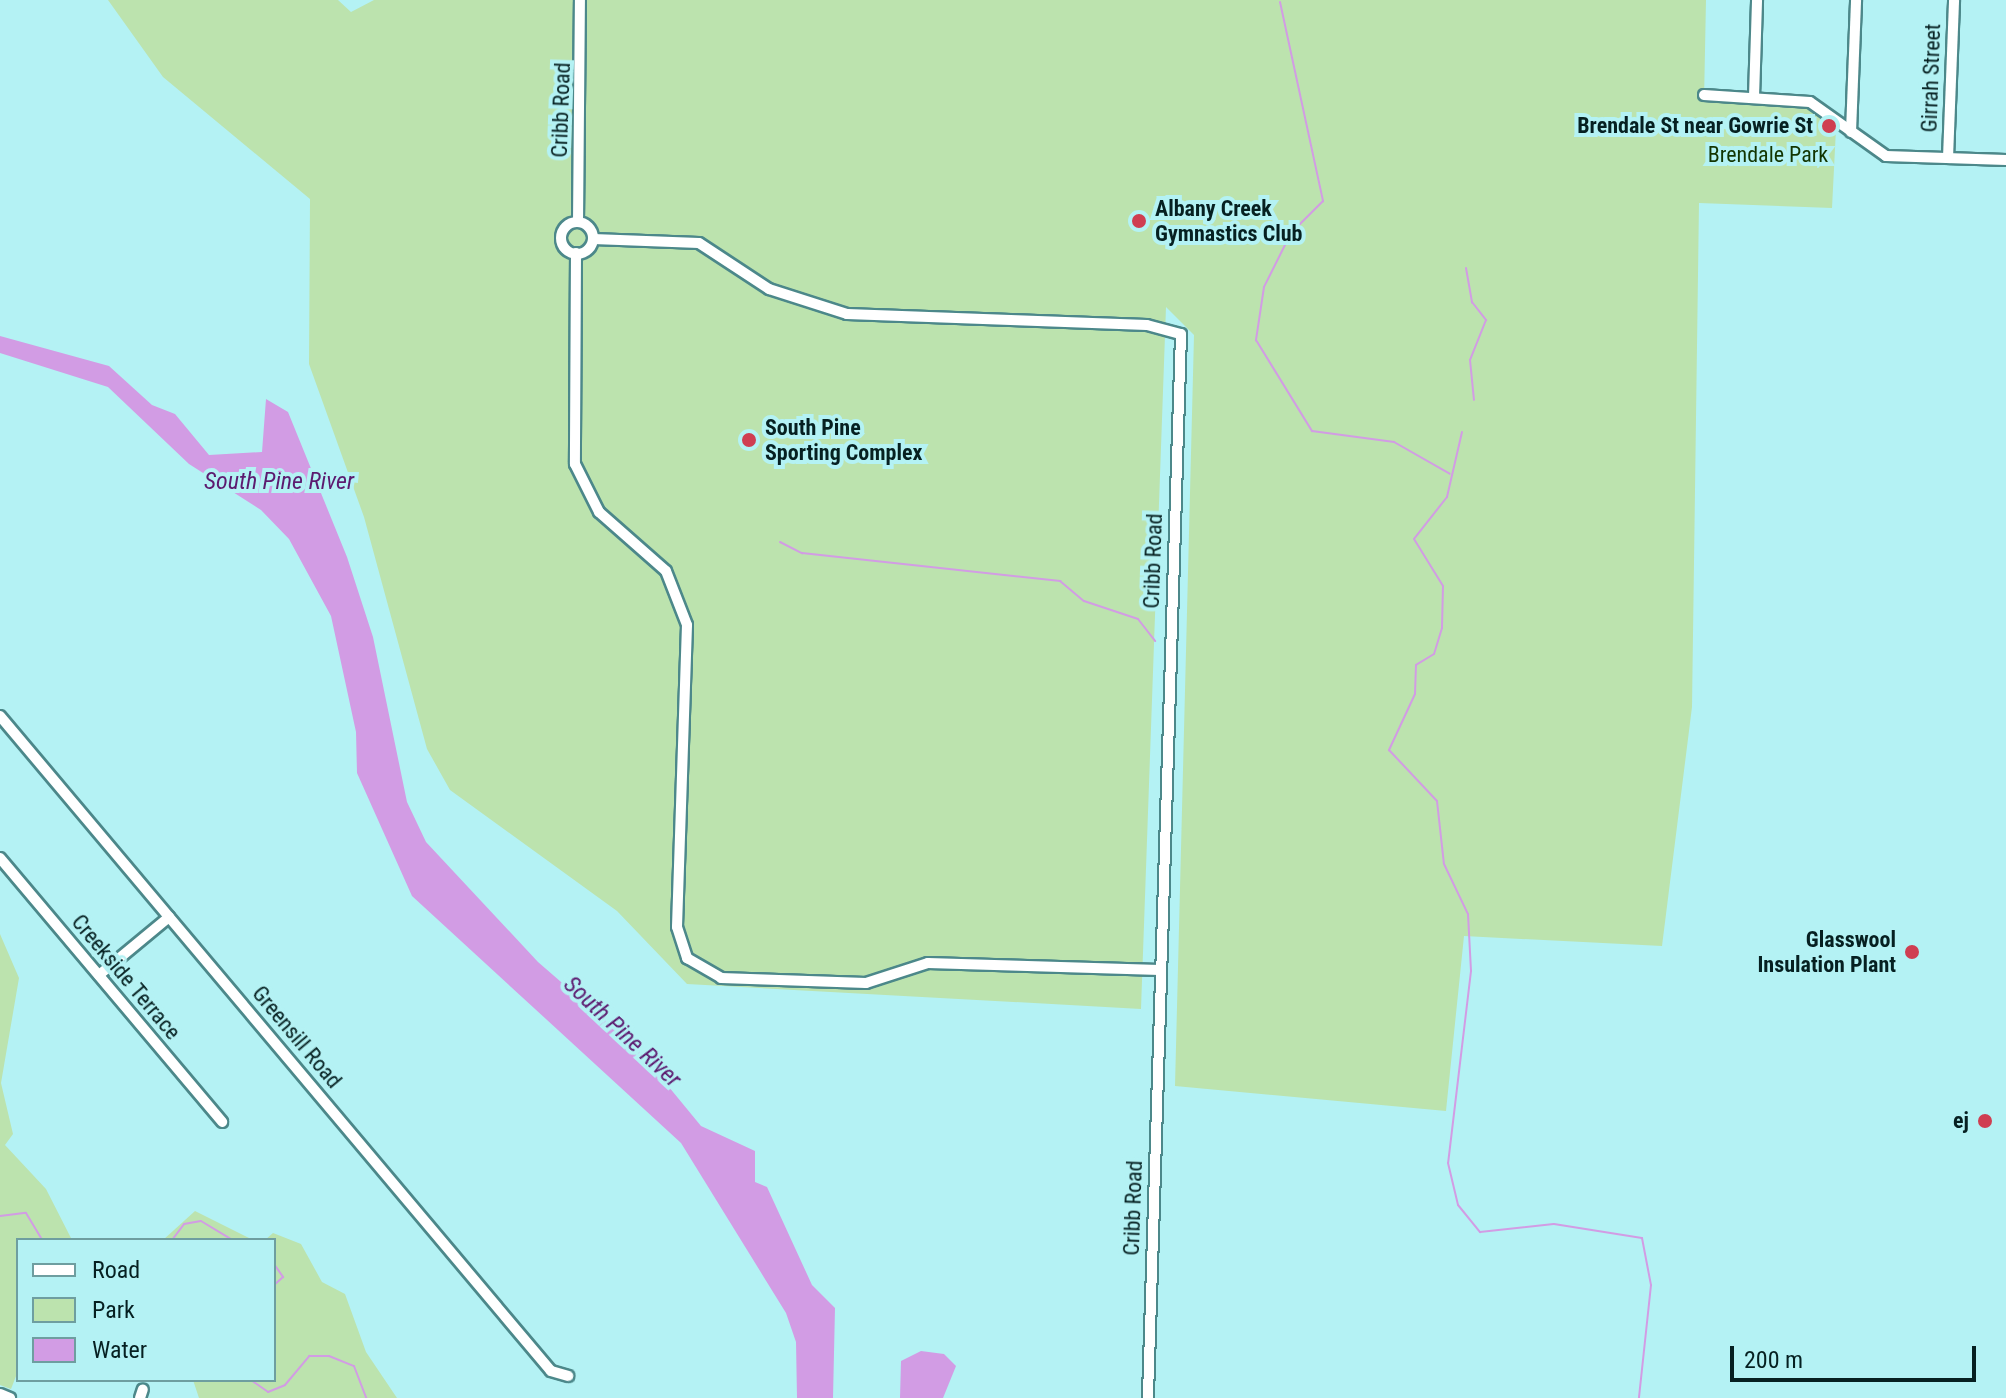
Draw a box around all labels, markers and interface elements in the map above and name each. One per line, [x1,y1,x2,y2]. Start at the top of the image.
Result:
street label: Girrah Street [1916,23,1946,133]
street label: Cribb Road [546,62,576,158]
place label: Brendale St near Gowrie St [1577,113,1813,139]
marker: Brendale St near Gowrie St [1820,117,1838,135]
park label: Brendale Park [1708,142,1828,168]
place label: Albany Creek Gymnastics Club [1155,195,1302,246]
marker: Albany Creek Gymnastics Club [1130,212,1148,230]
place label: South Pine Sporting Complex [765,414,923,466]
marker: South Pine Sporting Complex [740,431,758,449]
water label: South Pine River [204,468,354,496]
street label: Cribb Road [1138,513,1168,609]
street label: Creekside Terrace [66,909,186,1045]
place label: Glasswool Insulation Plant [1757,926,1896,978]
marker: Glasswool Insulation Plant [1903,943,1921,961]
water label: South Pine River [557,970,687,1094]
street label: Greensill Road [247,981,347,1093]
place label: ej [1953,1108,1969,1134]
marker: ej [1976,1112,1994,1130]
street label: Cribb Road [1118,1160,1148,1256]
legend [16,1238,276,1382]
text: Road [92,1256,140,1284]
text: Park [92,1296,135,1324]
scale bar [1734,1330,1980,1380]
text: Water [92,1336,147,1364]
text: 200 m [1744,1346,1803,1374]

